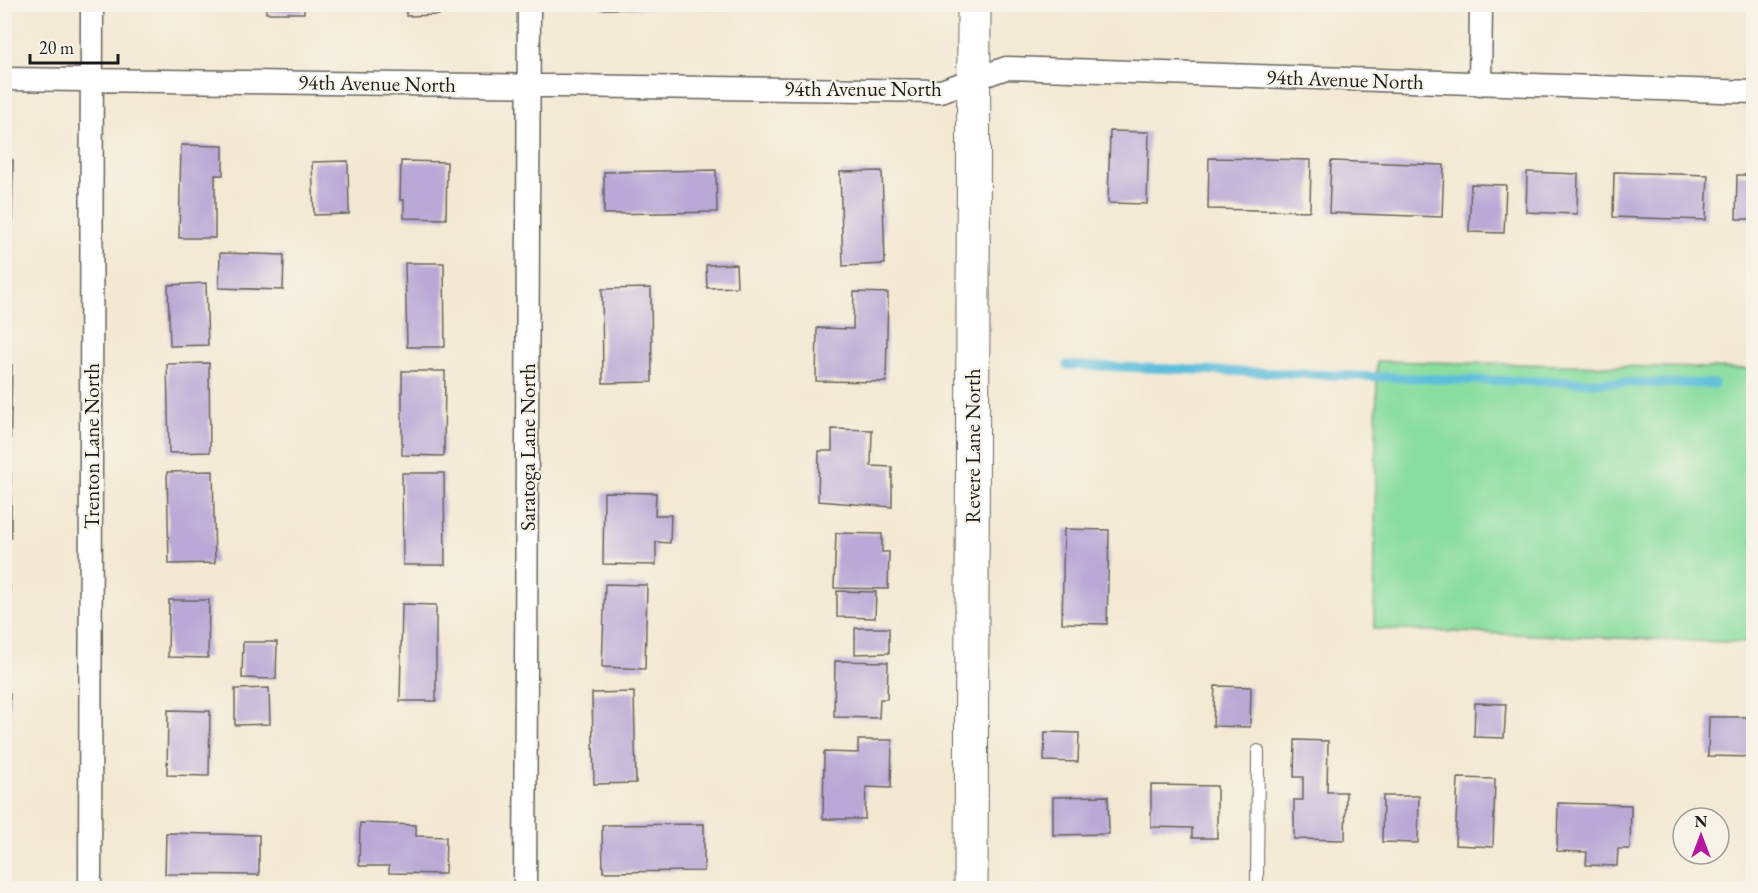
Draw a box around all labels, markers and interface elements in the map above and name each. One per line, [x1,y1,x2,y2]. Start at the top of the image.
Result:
scale bar [30,27,118,65]
text: 20 m [39,36,74,59]
street label: 94th Avenue North [1266,63,1424,95]
street label: 94th Avenue North [298,68,456,98]
street label: 94th Avenue North [784,75,942,102]
street label: Trenton Lane North [78,363,105,529]
street label: Saratoga Lane North [514,363,541,531]
street label: Revere Lane North [959,368,986,524]
north arrow [1671,806,1731,866]
text: N [1695,811,1708,832]

